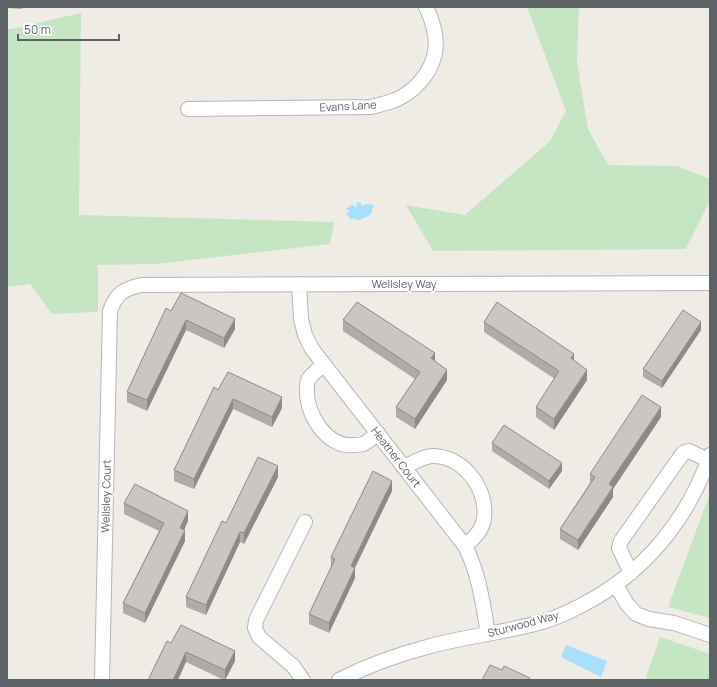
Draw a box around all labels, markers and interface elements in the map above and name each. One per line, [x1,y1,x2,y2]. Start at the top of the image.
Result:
scale bar [18,16,119,42]
text: 50 m [24,21,51,38]
street label: Evans Lane [319,96,377,114]
street label: Wellsley Way [371,276,437,291]
street label: Heather Court [368,423,425,490]
street label: Wellsley Court [97,459,114,533]
street label: Sturwood Way [486,607,560,640]

